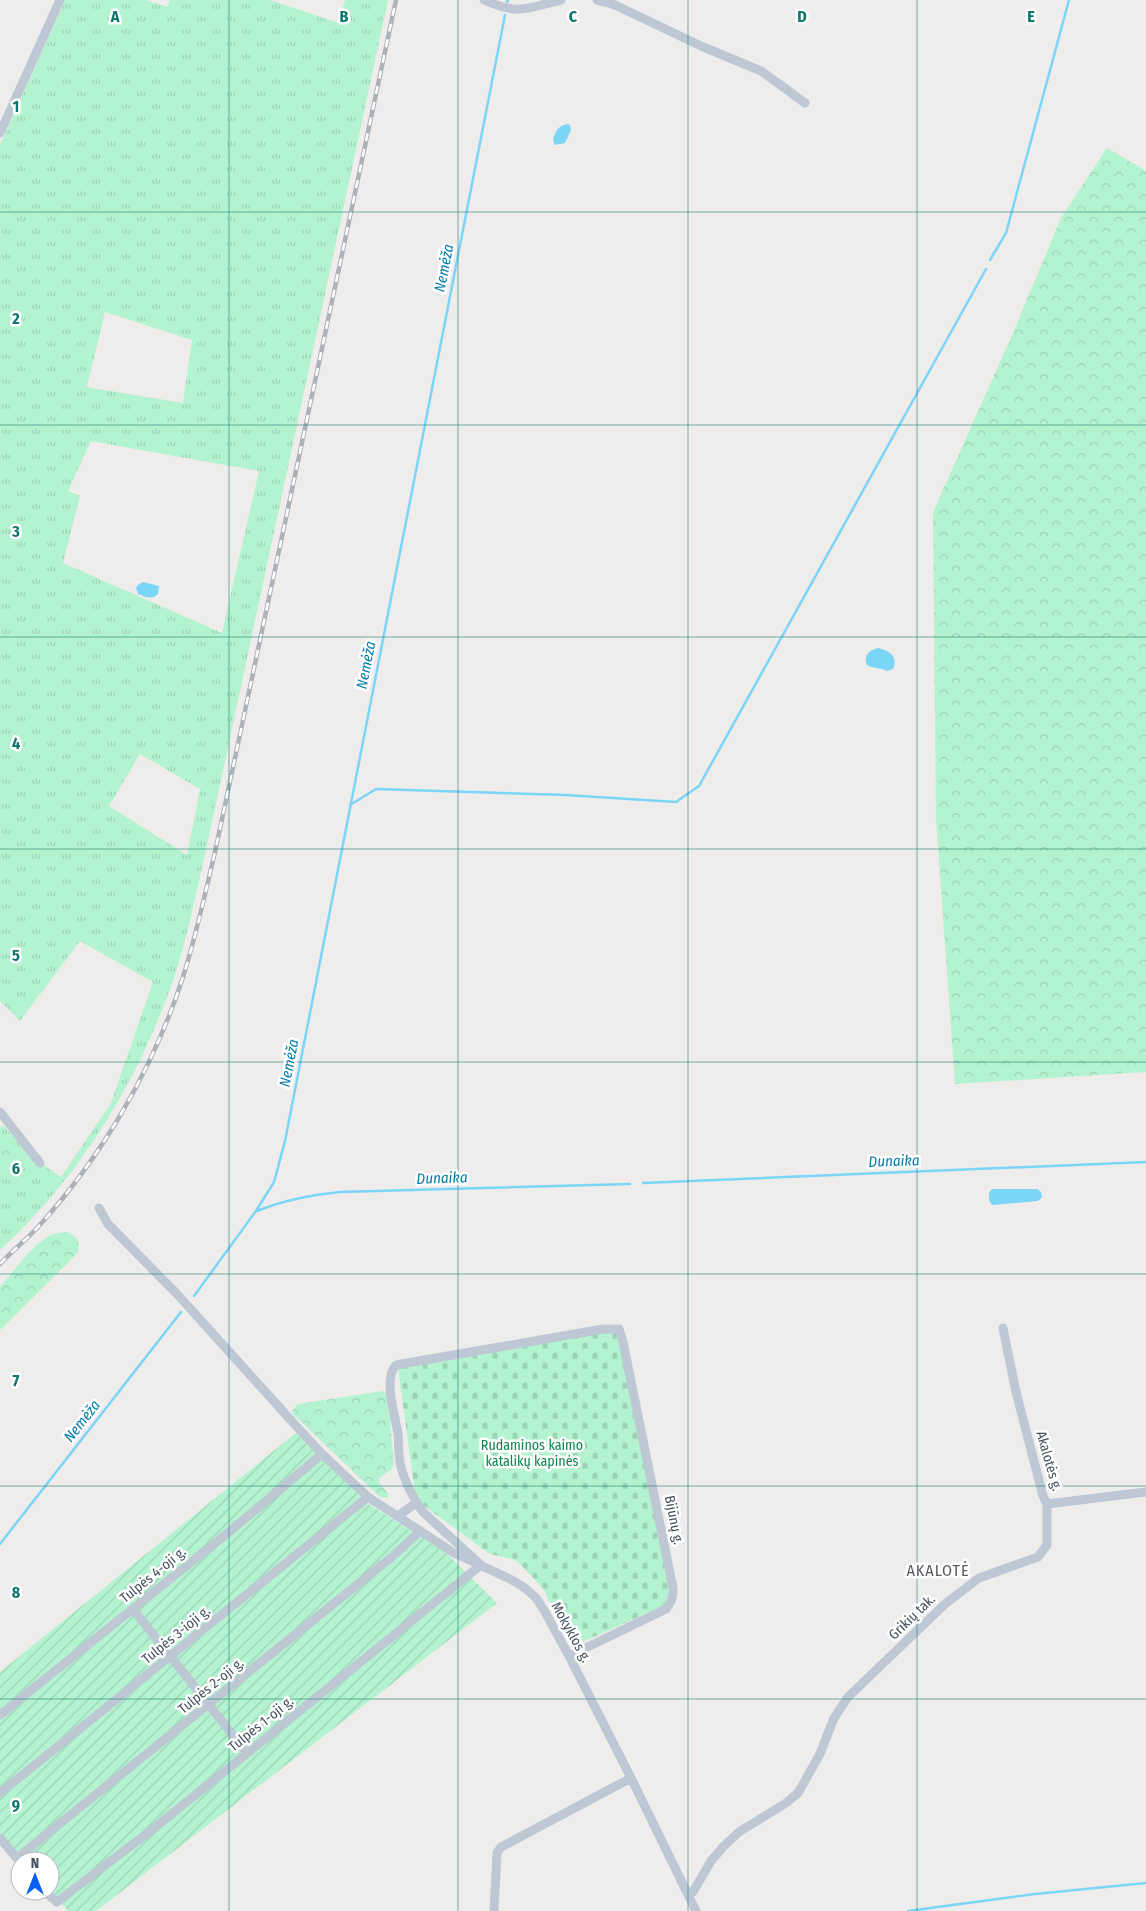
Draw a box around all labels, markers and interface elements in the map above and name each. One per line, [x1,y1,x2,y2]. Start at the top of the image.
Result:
text: A [110,7,120,26]
text: B [340,7,349,26]
text: C [569,7,578,26]
text: D [797,7,807,26]
text: E [1027,7,1035,26]
text: 1 [13,97,19,116]
water label: Nemėža [431,242,457,293]
text: 2 [11,309,20,328]
text: 3 [11,522,20,541]
water label: Nemėža [353,639,379,690]
text: 4 [12,734,20,753]
text: 5 [12,946,20,965]
water label: Nemėža [276,1037,302,1088]
water label: Dunaika [868,1151,920,1171]
text: 6 [12,1159,20,1178]
water label: Dunaika [416,1168,468,1188]
text: 7 [13,1371,20,1390]
water label: Nemėža [60,1396,104,1446]
street label: Akalotės g. [1032,1429,1066,1493]
park label: Rudaminos kaimo katalikų kapinės [481,1437,583,1470]
street label: Bijūnų g. [661,1494,687,1546]
street label: Tulpės 4-oji g. [117,1543,189,1607]
district label: AKALOTĖ [906,1561,970,1580]
text: 8 [12,1583,21,1602]
street label: Grikių tak. [885,1591,939,1643]
street label: Mokyklos g. [547,1599,595,1665]
street label: Tulpės 3-ioji g. [138,1602,214,1668]
street label: Tulpės 2-oji g. [175,1654,247,1718]
street label: Tulpės 1-oji g. [225,1693,297,1755]
text: 9 [12,1796,20,1815]
north arrow [10,1851,60,1901]
text: N [31,1855,39,1872]

